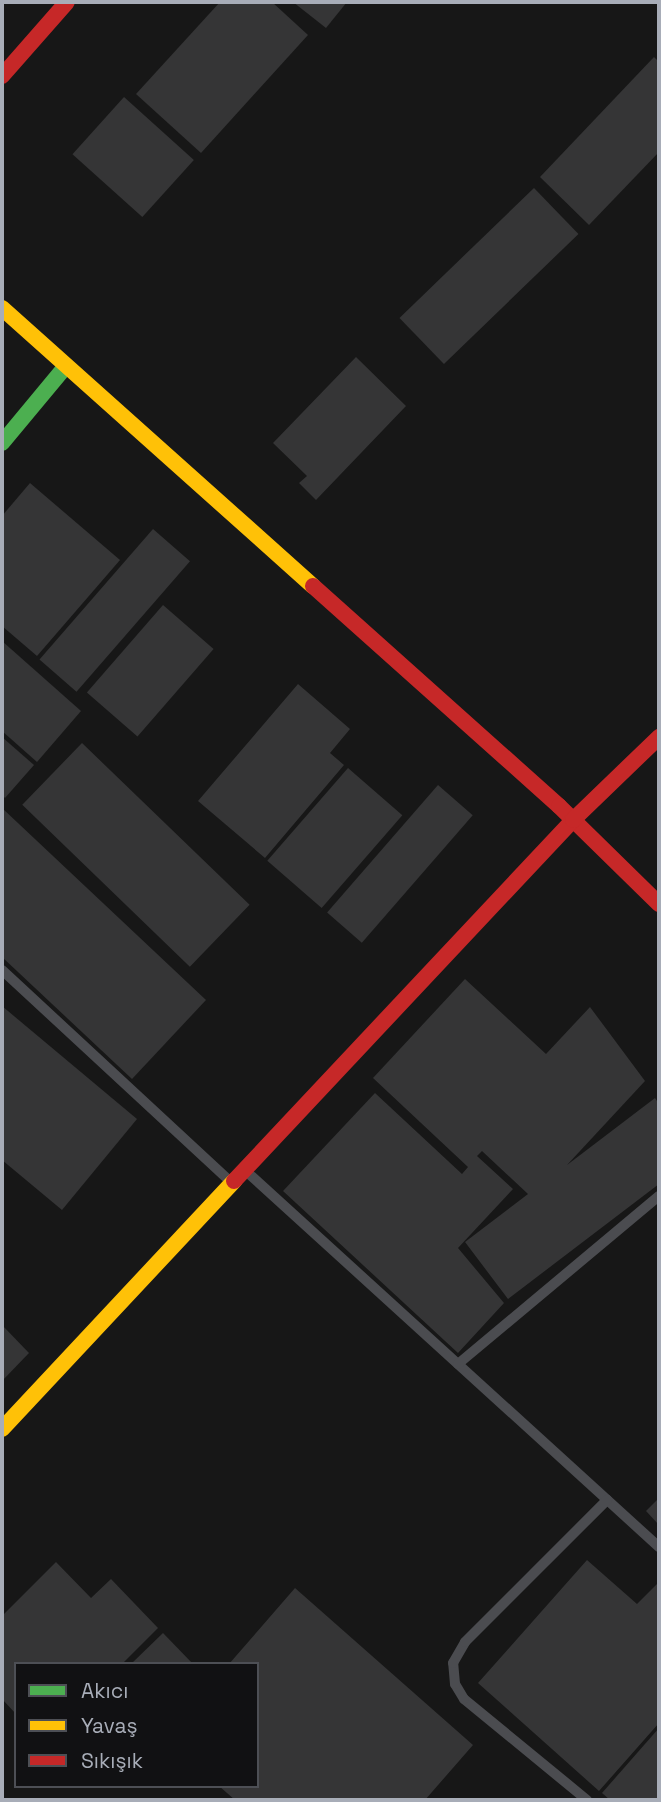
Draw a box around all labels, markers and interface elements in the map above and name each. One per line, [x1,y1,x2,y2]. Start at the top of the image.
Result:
legend [14,1662,259,1788]
text: Akıcı [81,1677,128,1704]
text: Yavaş [81,1712,138,1739]
text: Sıkışık [81,1747,143,1774]

